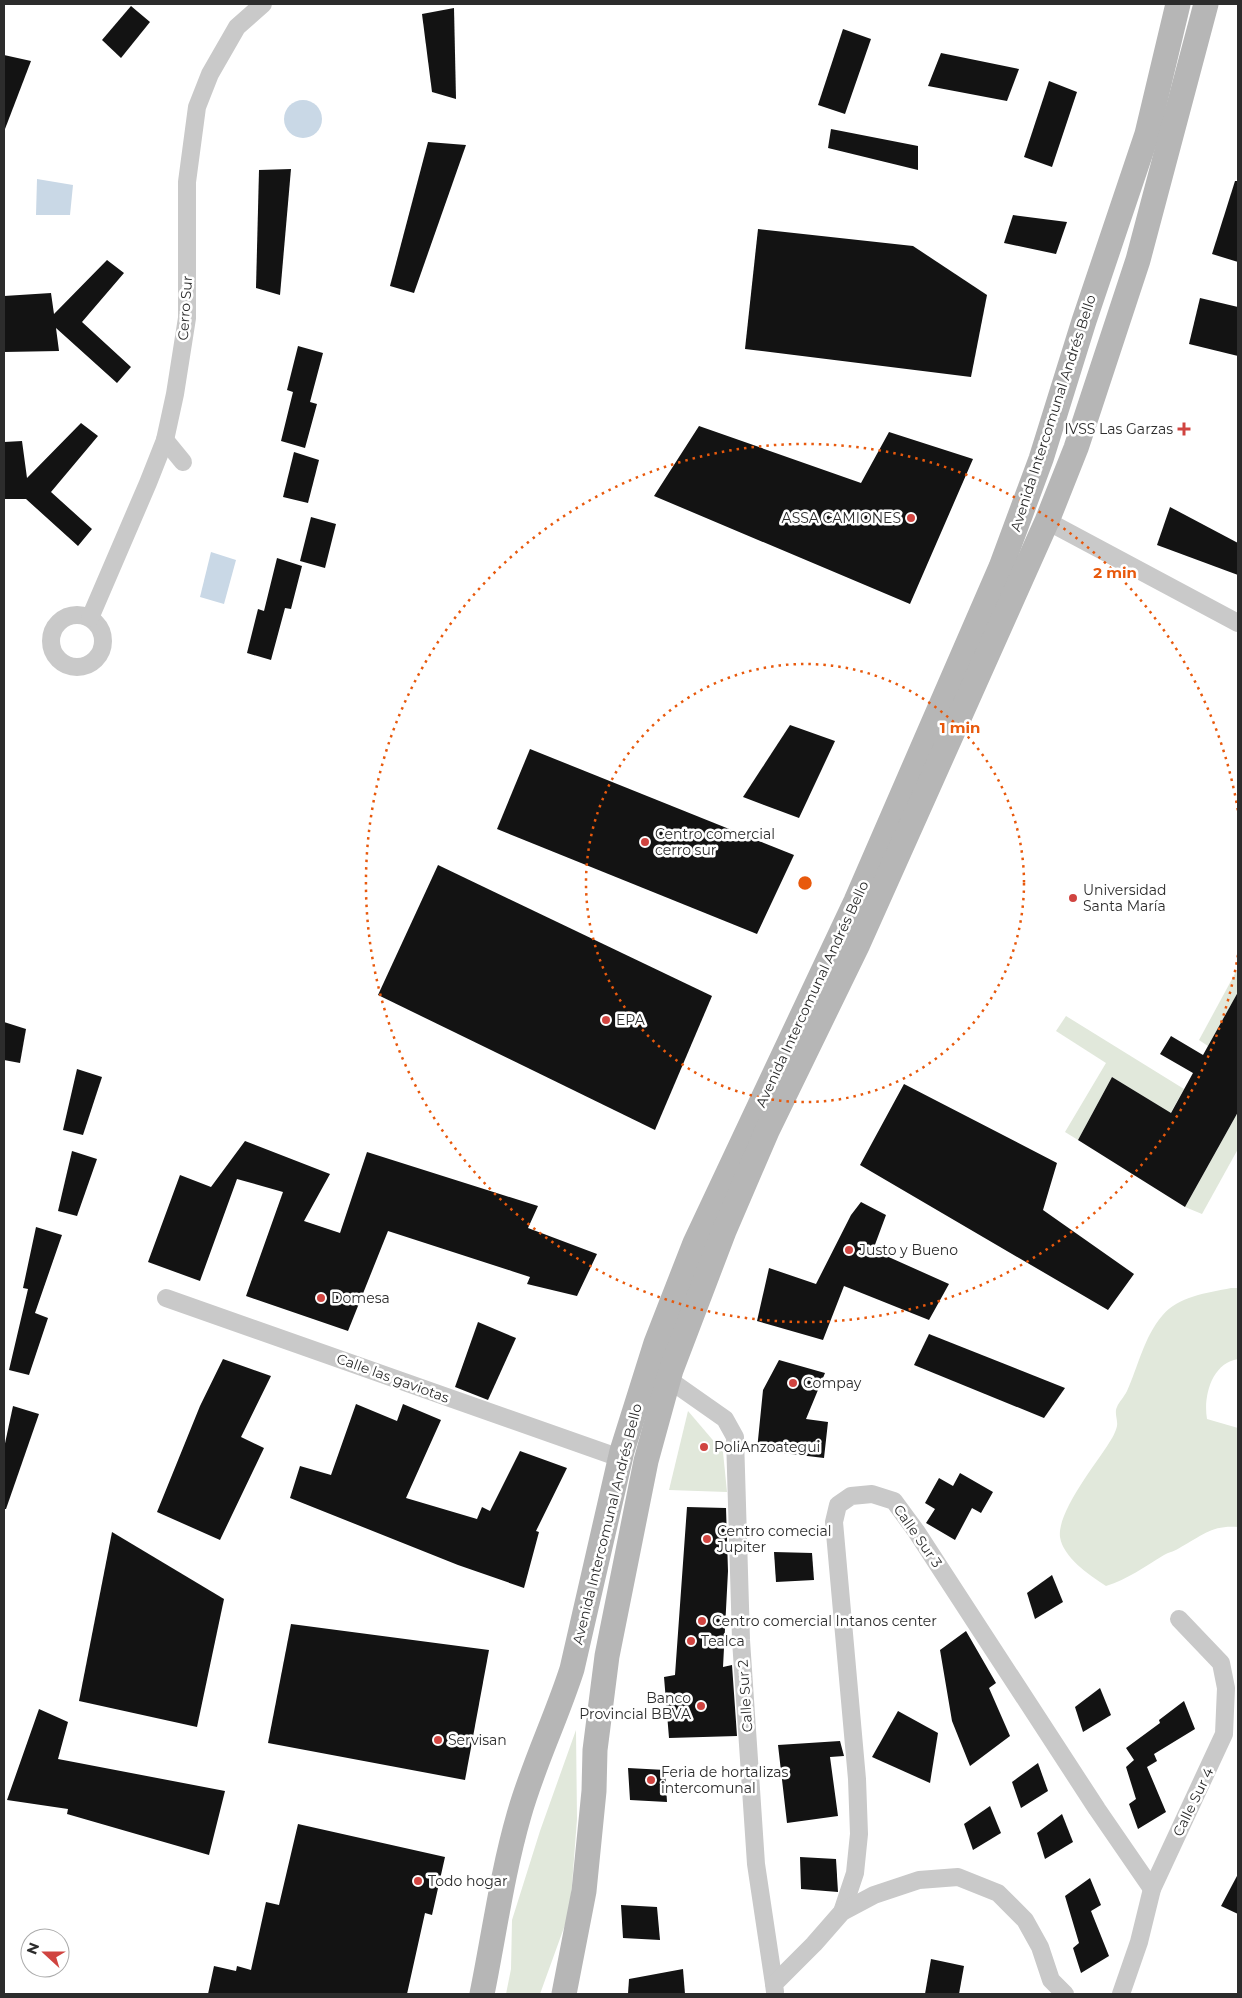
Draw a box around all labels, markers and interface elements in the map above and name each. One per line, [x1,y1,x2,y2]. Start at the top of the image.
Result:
street label: Cerro Sur [174,275,196,341]
street label: Avenida Intercomunal Andrés Bello [1006,292,1100,534]
place label: IVSS Las Garzas [1065,420,1173,438]
marker: IVSS Las Garzas [1177,422,1191,436]
place label: ASSA CAMIONES [782,509,901,527]
marker: ASSA CAMIONES [905,512,917,524]
text: 2 min [1093,563,1137,582]
text: 1 min [940,718,980,737]
place label: Centro comercial cerro sur [655,825,775,859]
marker: Centro comercial cerro sur [639,836,651,848]
centre of rings [796,874,814,892]
street label: Avenida Intercomunal Andrés Bello [751,878,873,1110]
place label: Universidad Santa María [1083,881,1167,915]
marker: Universidad Santa María [1067,892,1079,904]
place label: EPA [616,1011,646,1029]
marker: EPA [600,1014,612,1026]
place label: Justo y Bueno [858,1241,958,1259]
marker: Justo y Bueno [843,1244,855,1256]
place label: Domesa [331,1289,390,1307]
marker: Domesa [315,1292,327,1304]
street label: Calle las gaviotas [334,1349,452,1407]
place label: Compay [803,1374,862,1392]
marker: Compay [787,1377,799,1389]
street label: Avenida Intercomunal Andrés Bello [568,1401,646,1646]
place label: PoliAnzoategui [714,1438,820,1456]
marker: PoliAnzoategui [698,1441,710,1453]
street label: Calle Sur 3 [890,1501,946,1571]
place label: Centro comecial Jupiter [716,1522,832,1556]
marker: Centro comecial Jupiter [701,1533,713,1545]
place label: Centro comercial Intanos center [712,1612,937,1630]
marker: Centro comercial Intanos center [696,1615,708,1627]
place label: Tealca [701,1632,745,1650]
marker: Tealca [685,1635,697,1647]
street label: Calle Sur 2 [733,1659,757,1733]
place label: Banco Provincial BBVA [579,1689,692,1723]
marker: Banco Provincial BBVA [695,1700,707,1712]
place label: Servisan [448,1731,507,1749]
marker: Servisan [432,1734,444,1746]
place label: Feria de hortalizas intercomunal [661,1763,789,1797]
street label: Calle Sur 4 [1169,1764,1218,1839]
marker: Feria de hortalizas intercomunal [645,1774,657,1786]
place label: Todo hogar [428,1872,508,1890]
marker: Todo hogar [412,1875,424,1887]
north arrow [20,1928,70,1978]
text: N [22,1940,43,1957]

